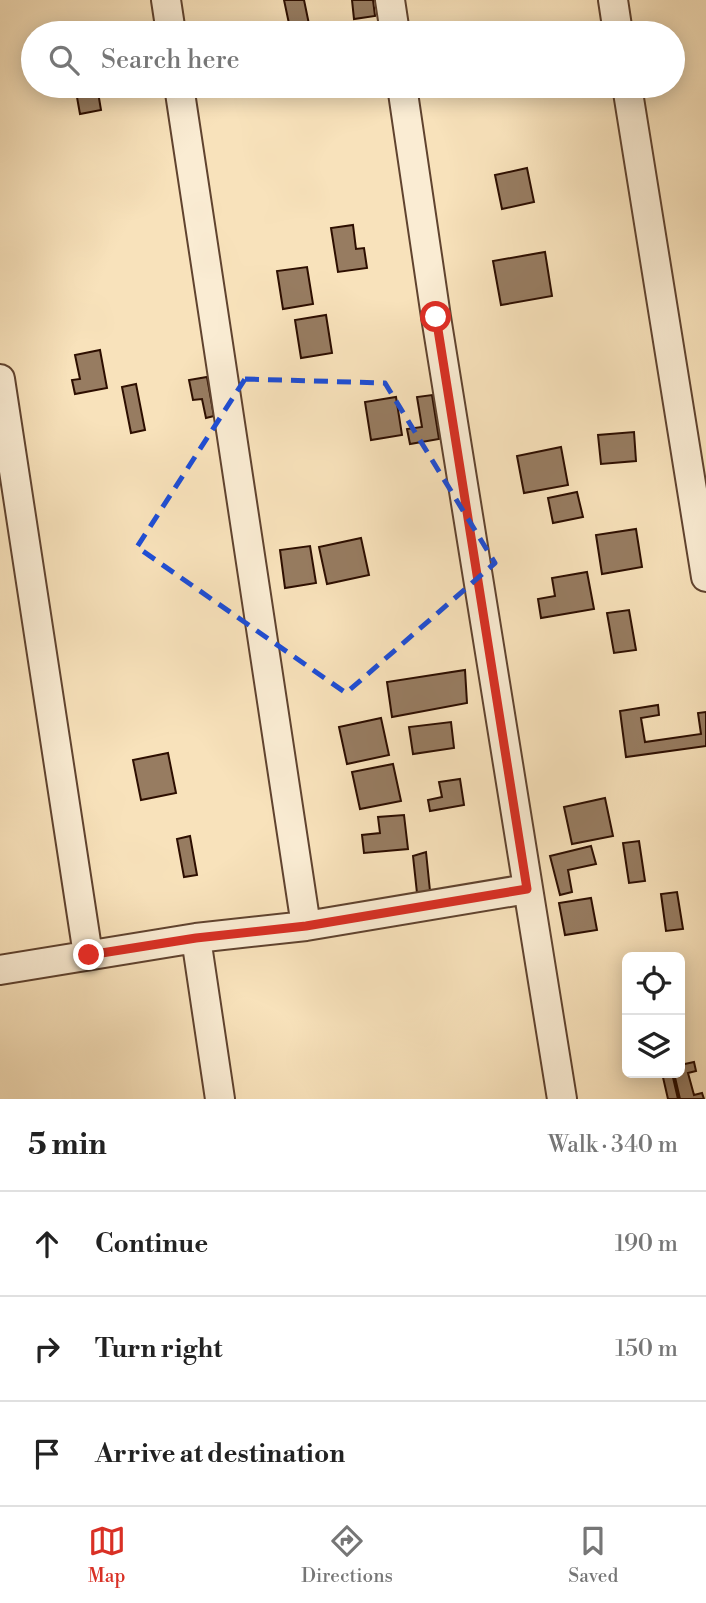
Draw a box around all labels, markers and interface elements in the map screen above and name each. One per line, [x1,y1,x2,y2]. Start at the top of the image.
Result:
search box [21,21,685,98]
icon: search [45,41,83,79]
text: Search here [101,44,240,76]
route start [420,301,451,332]
route end [73,939,104,970]
map controls [622,952,685,1078]
button: locate [622,952,685,1015]
button: layers [622,1015,685,1078]
text: 5 min [28,1126,107,1164]
text: Walk · 340 m [548,1131,678,1159]
icon: ahead [28,1225,66,1263]
text: Continue [95,1228,208,1260]
text: 190 m [615,1230,678,1258]
icon: right [28,1330,66,1368]
text: Turn right [95,1333,223,1365]
text: 150 m [615,1335,678,1363]
icon: arrive [28,1435,66,1473]
text: Arrive at destination [95,1438,345,1470]
tab: Map [88,1522,126,1588]
tab: Directions [301,1522,393,1588]
tab: Saved [568,1522,618,1588]

